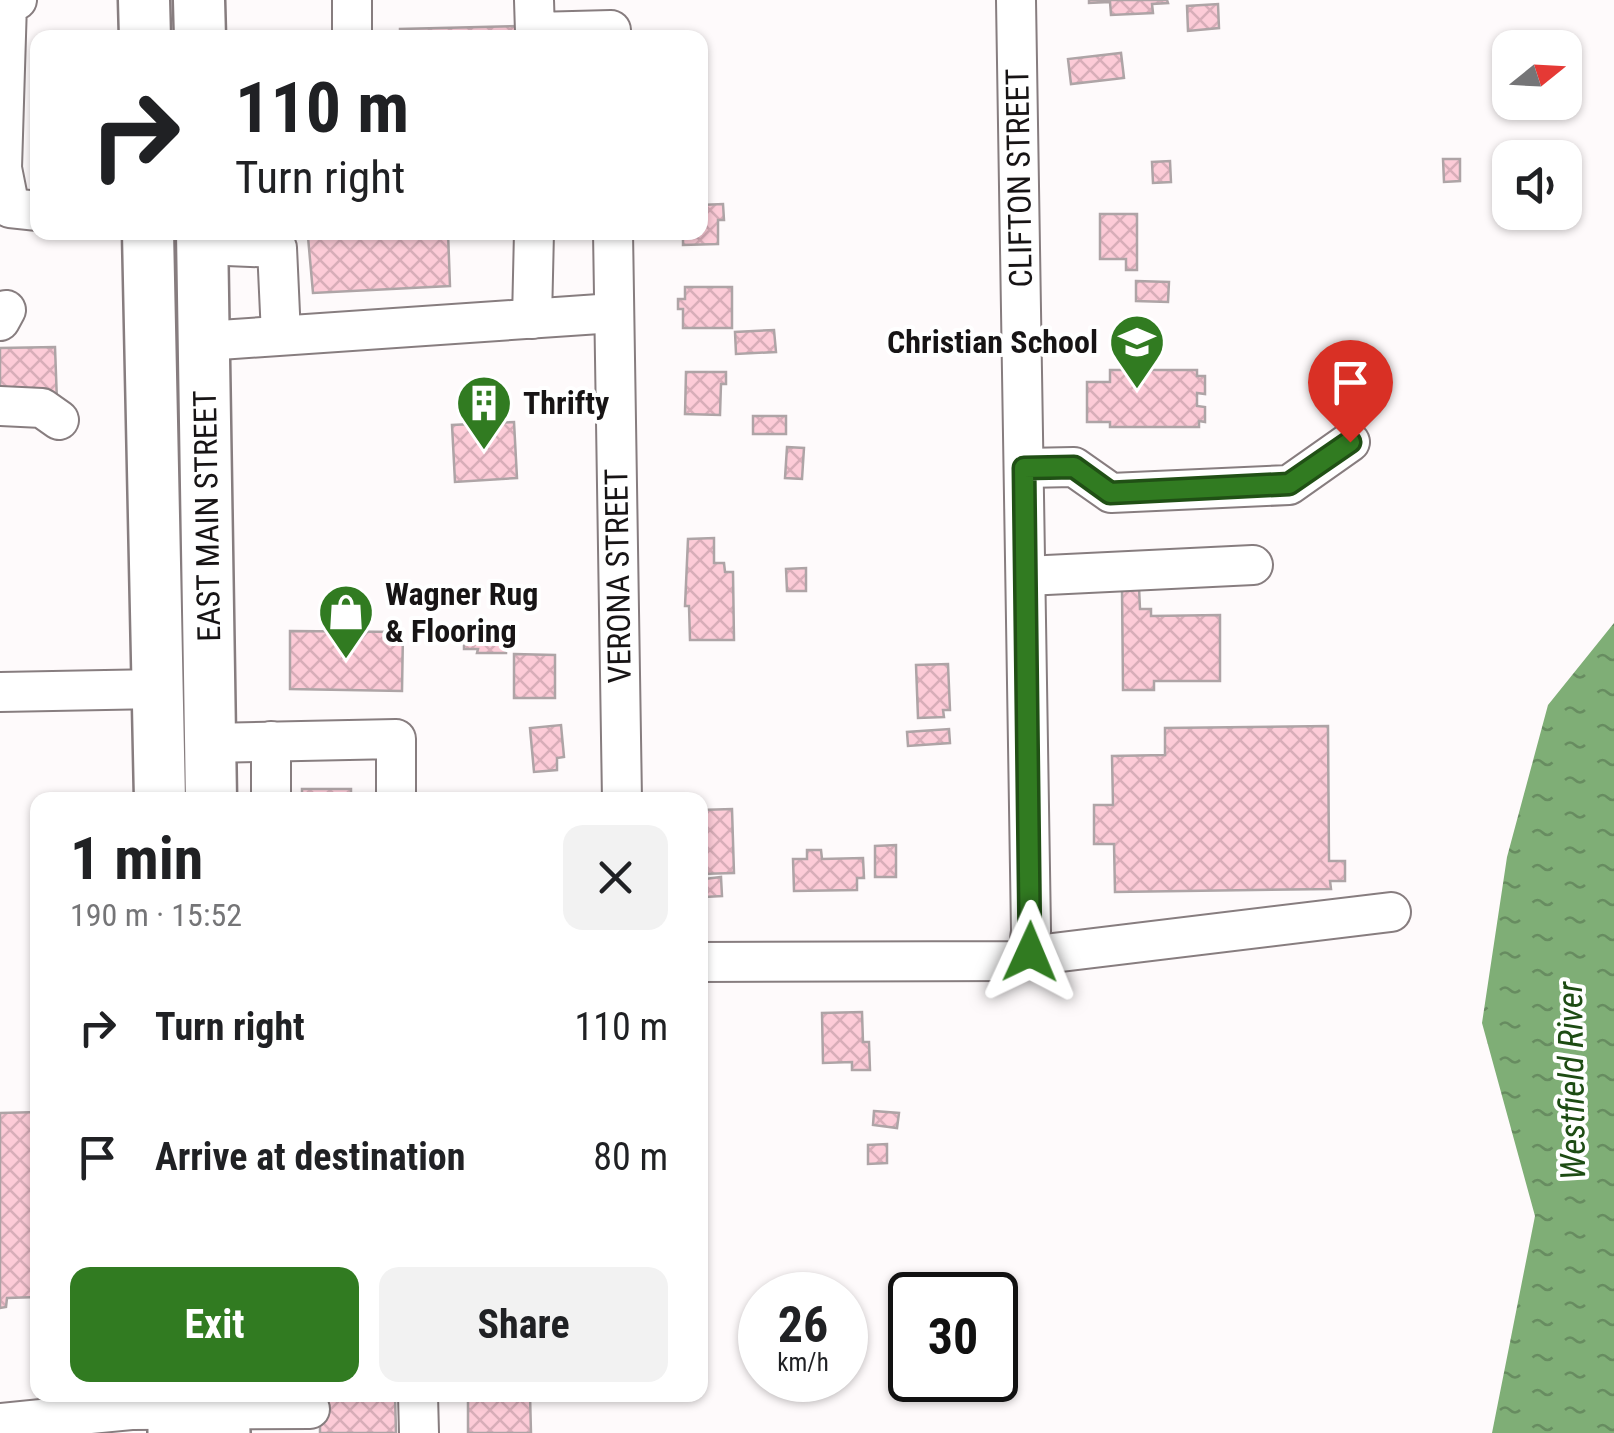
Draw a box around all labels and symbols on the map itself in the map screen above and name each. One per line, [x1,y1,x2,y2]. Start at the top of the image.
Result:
north arrow [1492,30,1582,120]
street label: CLIFTON STREET [998,68,1040,288]
school or university icon: Christian School [1107,312,1167,391]
place label: Christian School [887,323,1098,361]
pin [1308,340,1393,443]
building icon: Thrifty [454,373,514,452]
place label: Thrifty [523,384,609,422]
street label: EAST MAIN STREET [186,390,228,642]
street label: VERONA STREET [597,468,639,684]
place label: Wagner Rug & Flooring [385,575,538,650]
shop icon: Wagner Rug & Flooring [316,582,376,661]
position arrow [978,900,1082,1004]
water label: Westfield River [1550,981,1594,1180]
speed limit sign: 30 [888,1272,1018,1402]

